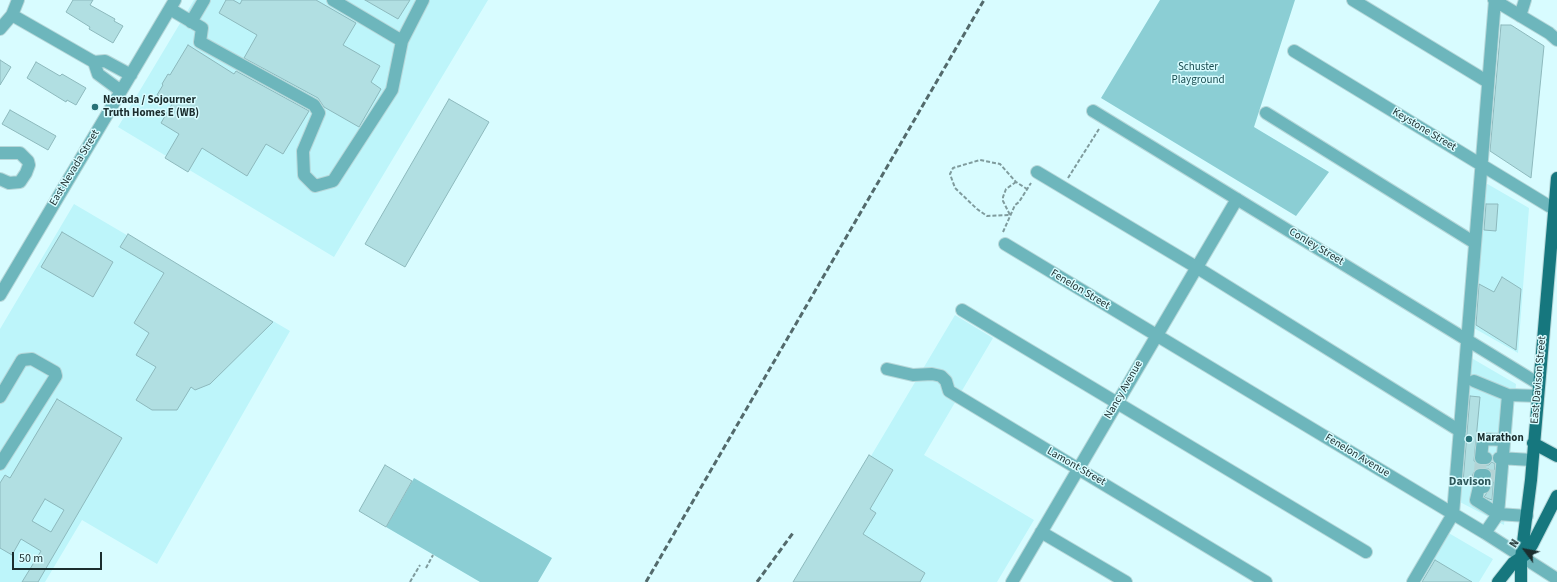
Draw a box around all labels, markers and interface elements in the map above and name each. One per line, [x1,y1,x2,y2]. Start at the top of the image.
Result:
park label: Schuster Playground [1171,61,1225,87]
place label: Nevada / Sojourner Truth Homes E (WB) [103,94,199,120]
marker: Nevada / Sojourner Truth Homes E (WB) [90,102,100,112]
street label: Keystone Street [1390,106,1458,154]
street label: East Nevada Street [47,128,103,208]
street label: Conley Street [1286,226,1346,268]
street label: Fenelon Street [1048,267,1112,313]
street label: East Davison Street [1529,336,1549,424]
street label: Nancy Avenue [1102,359,1146,421]
street label: Fenelon Avenue [1322,432,1392,480]
place label: Marathon [1477,432,1524,446]
marker: Marathon [1464,434,1474,444]
street label: Lamont Street [1044,445,1108,489]
district label: Davison [1449,475,1491,489]
north arrow [1505,530,1545,570]
text: N [1506,536,1523,550]
scale bar [14,544,104,570]
text: 50 m [19,550,43,567]

